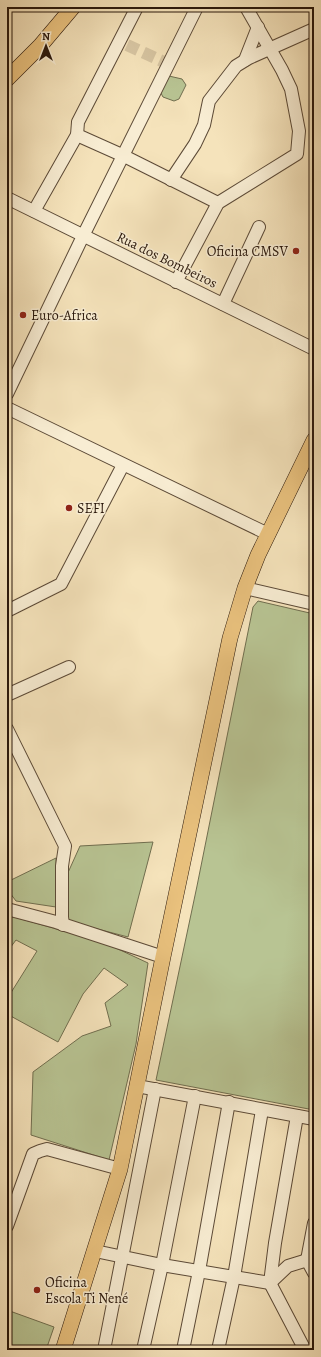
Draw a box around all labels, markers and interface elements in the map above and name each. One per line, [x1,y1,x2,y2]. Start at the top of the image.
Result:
north arrow [26,26,66,66]
text: N [42,29,50,44]
street label: Rua dos Bombeiros [113,227,221,293]
place label: Oficina CMSV [207,242,288,261]
marker: Oficina CMSV [291,246,301,256]
place label: Euro-Africa [31,306,98,325]
marker: Euro-Africa [18,310,28,320]
place label: SEFI [77,499,105,518]
marker: SEFI [64,503,74,513]
place label: Oficina Escola Ti Nené [45,1273,128,1308]
marker: Oficina Escola Ti Nené [32,1285,42,1295]

